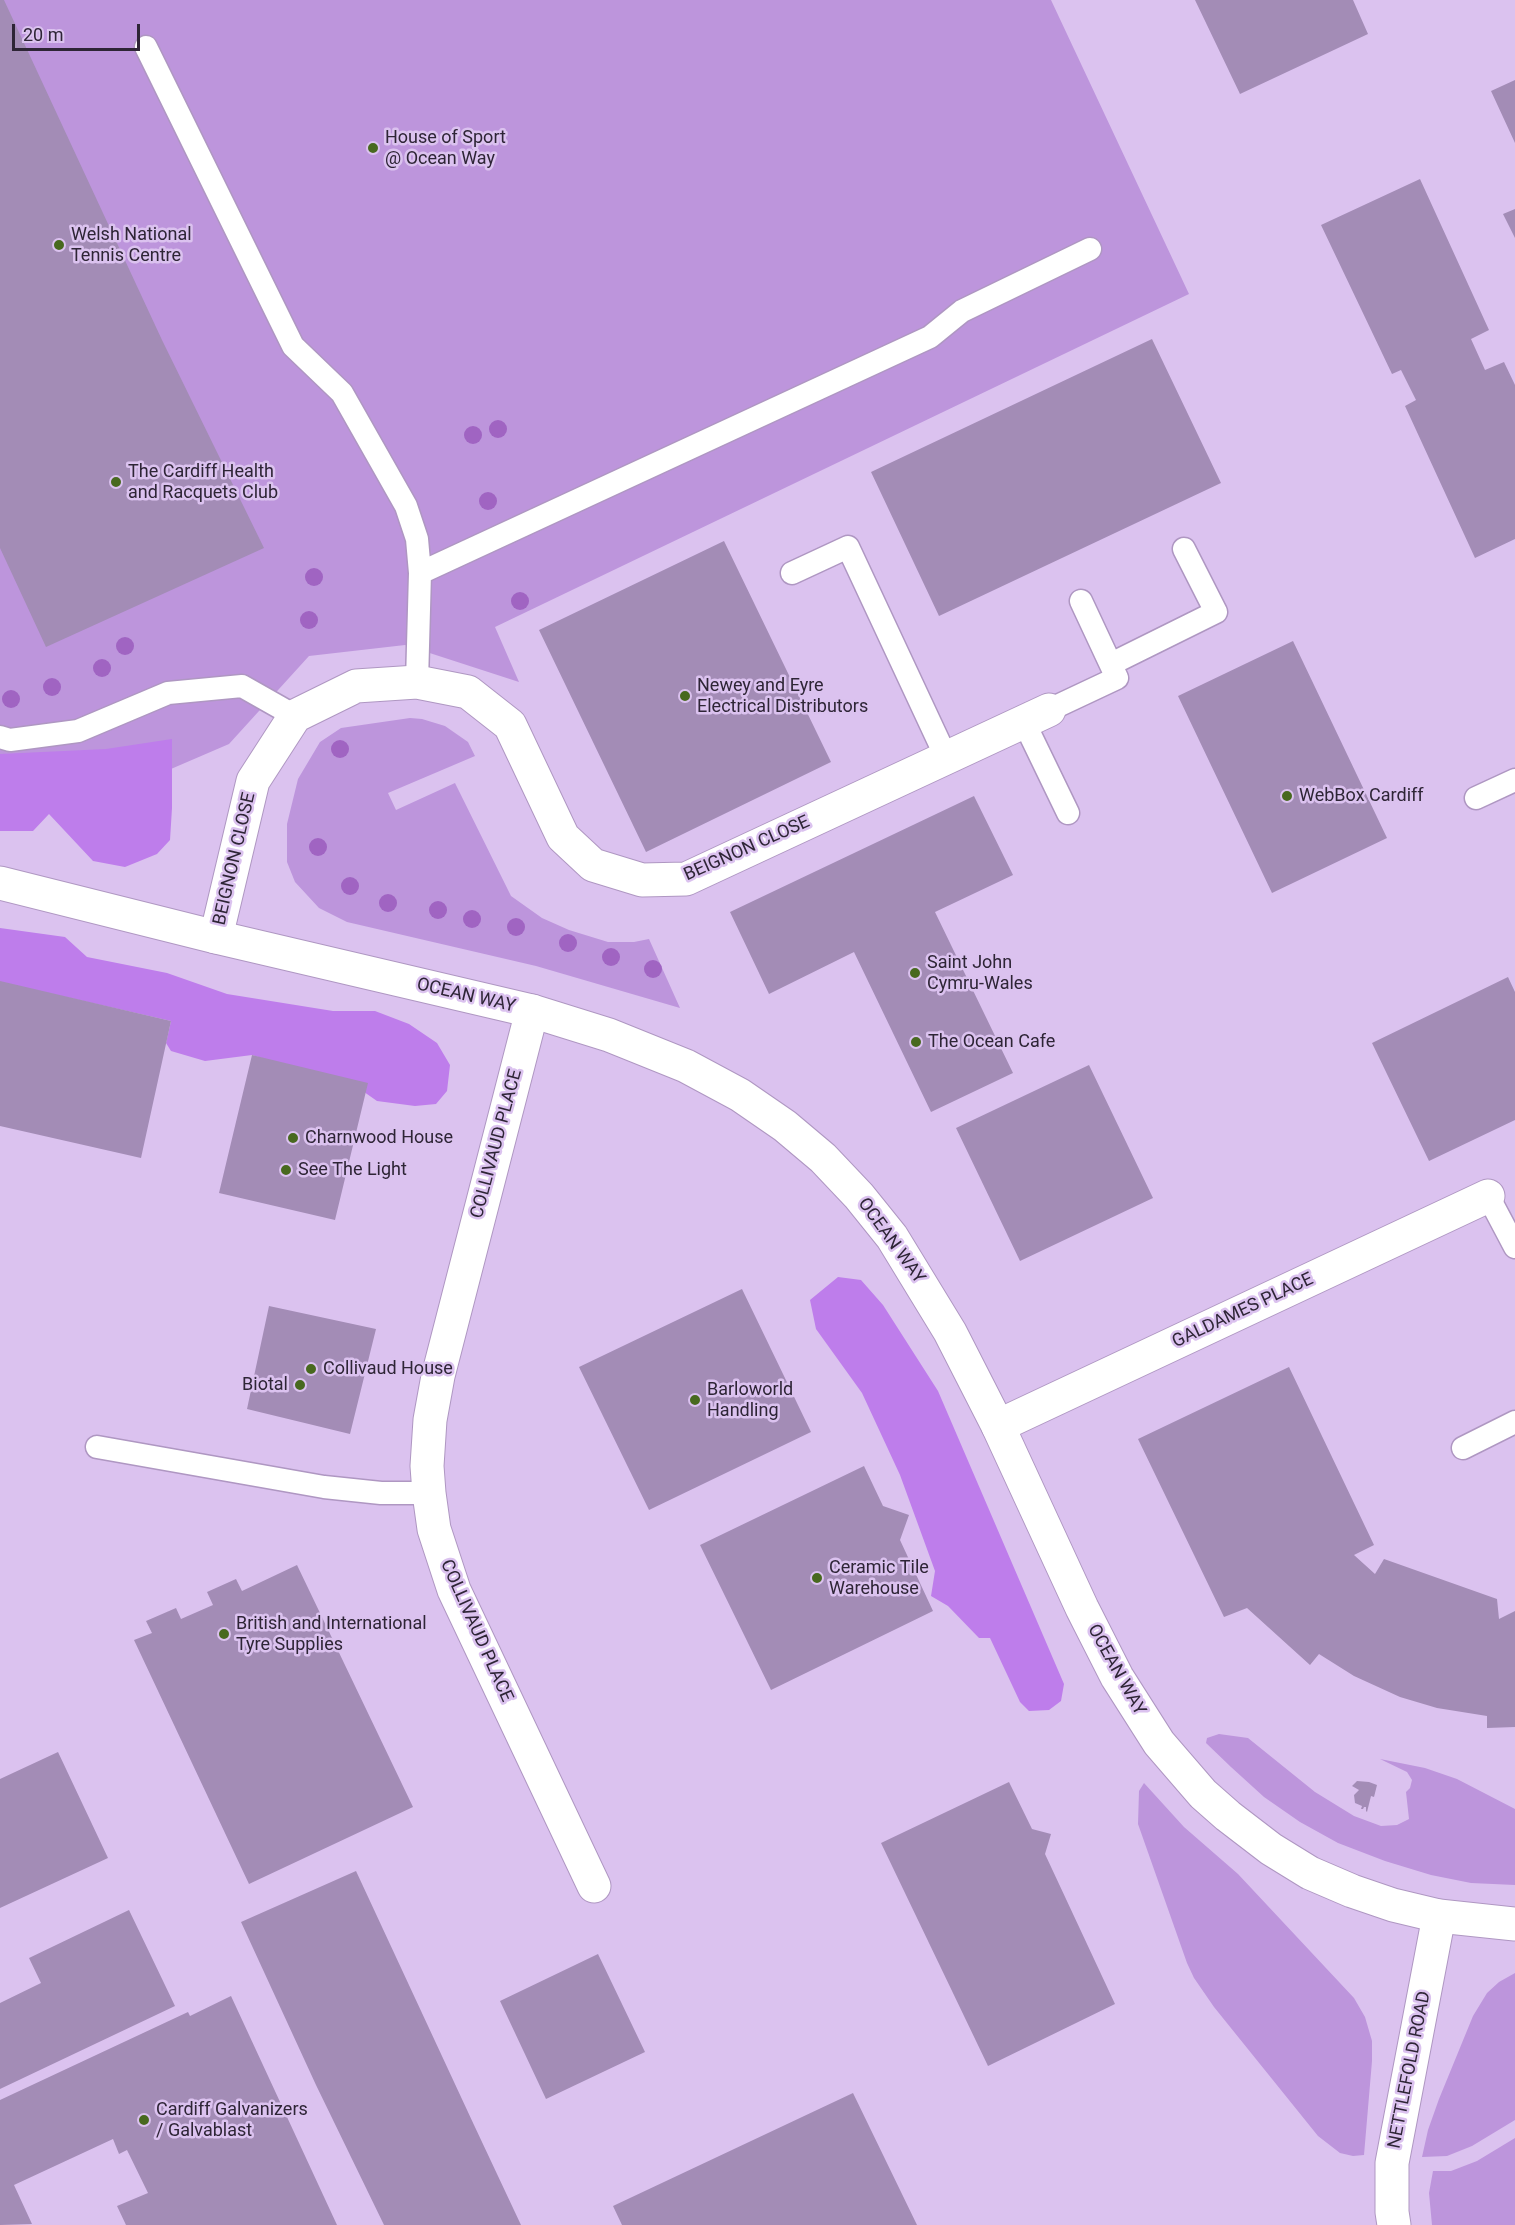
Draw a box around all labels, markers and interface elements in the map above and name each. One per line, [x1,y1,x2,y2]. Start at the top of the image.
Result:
scale bar [15,12,142,50]
text: 20 m [23,24,63,45]
place label: House of Sport @ Ocean Way [385,127,506,170]
marker: House of Sport @ Ocean Way [366,141,380,155]
place label: Welsh National Tennis Centre [71,224,192,266]
marker: Welsh National Tennis Centre [52,238,66,252]
place label: The Cardiff Health and Racquets Club [128,461,278,504]
marker: The Cardiff Health and Racquets Club [109,475,123,489]
place label: Newey and Eyre Electrical Distributors [697,675,868,718]
marker: Newey and Eyre Electrical Distributors [678,689,692,703]
place label: WebBox Cardiff [1299,785,1424,807]
marker: WebBox Cardiff [1280,789,1294,803]
street label: BEIGNON CLOSE [209,791,261,927]
street label: BEIGNON CLOSE [681,812,813,886]
place label: Saint John Cymru-Wales [927,952,1033,994]
marker: Saint John Cymru-Wales [908,966,922,980]
street label: OCEAN WAY [415,974,517,1018]
place label: The Ocean Cafe [928,1031,1055,1053]
marker: The Ocean Cafe [909,1035,923,1049]
street label: COLLIVAUD PLACE [467,1067,527,1221]
place label: Charnwood House [305,1127,453,1149]
marker: Charnwood House [286,1131,300,1145]
place label: See The Light [298,1159,407,1181]
marker: See The Light [279,1163,293,1177]
street label: OCEAN WAY [853,1194,929,1288]
street label: GALDAMES PLACE [1169,1269,1317,1353]
place label: Collivaud House [323,1358,453,1380]
marker: Collivaud House [304,1362,318,1376]
place label: Biotal [242,1374,288,1396]
marker: Biotal [293,1378,307,1392]
place label: Barloworld Handling [707,1379,793,1422]
marker: Barloworld Handling [688,1393,702,1407]
street label: COLLIVAUD PLACE [435,1556,517,1706]
place label: Ceramic Tile Warehouse [829,1557,929,1600]
marker: Ceramic Tile Warehouse [810,1571,824,1585]
place label: British and International Tyre Supplies [236,1613,427,1656]
street label: OCEAN WAY [1082,1621,1150,1719]
marker: British and International Tyre Supplies [217,1627,231,1641]
street label: NETTLEFOLD ROAD [1384,1989,1436,2151]
place label: Cardiff Galvanizers / Galvablast [156,2099,308,2142]
marker: Cardiff Galvanizers / Galvablast [137,2113,151,2127]

